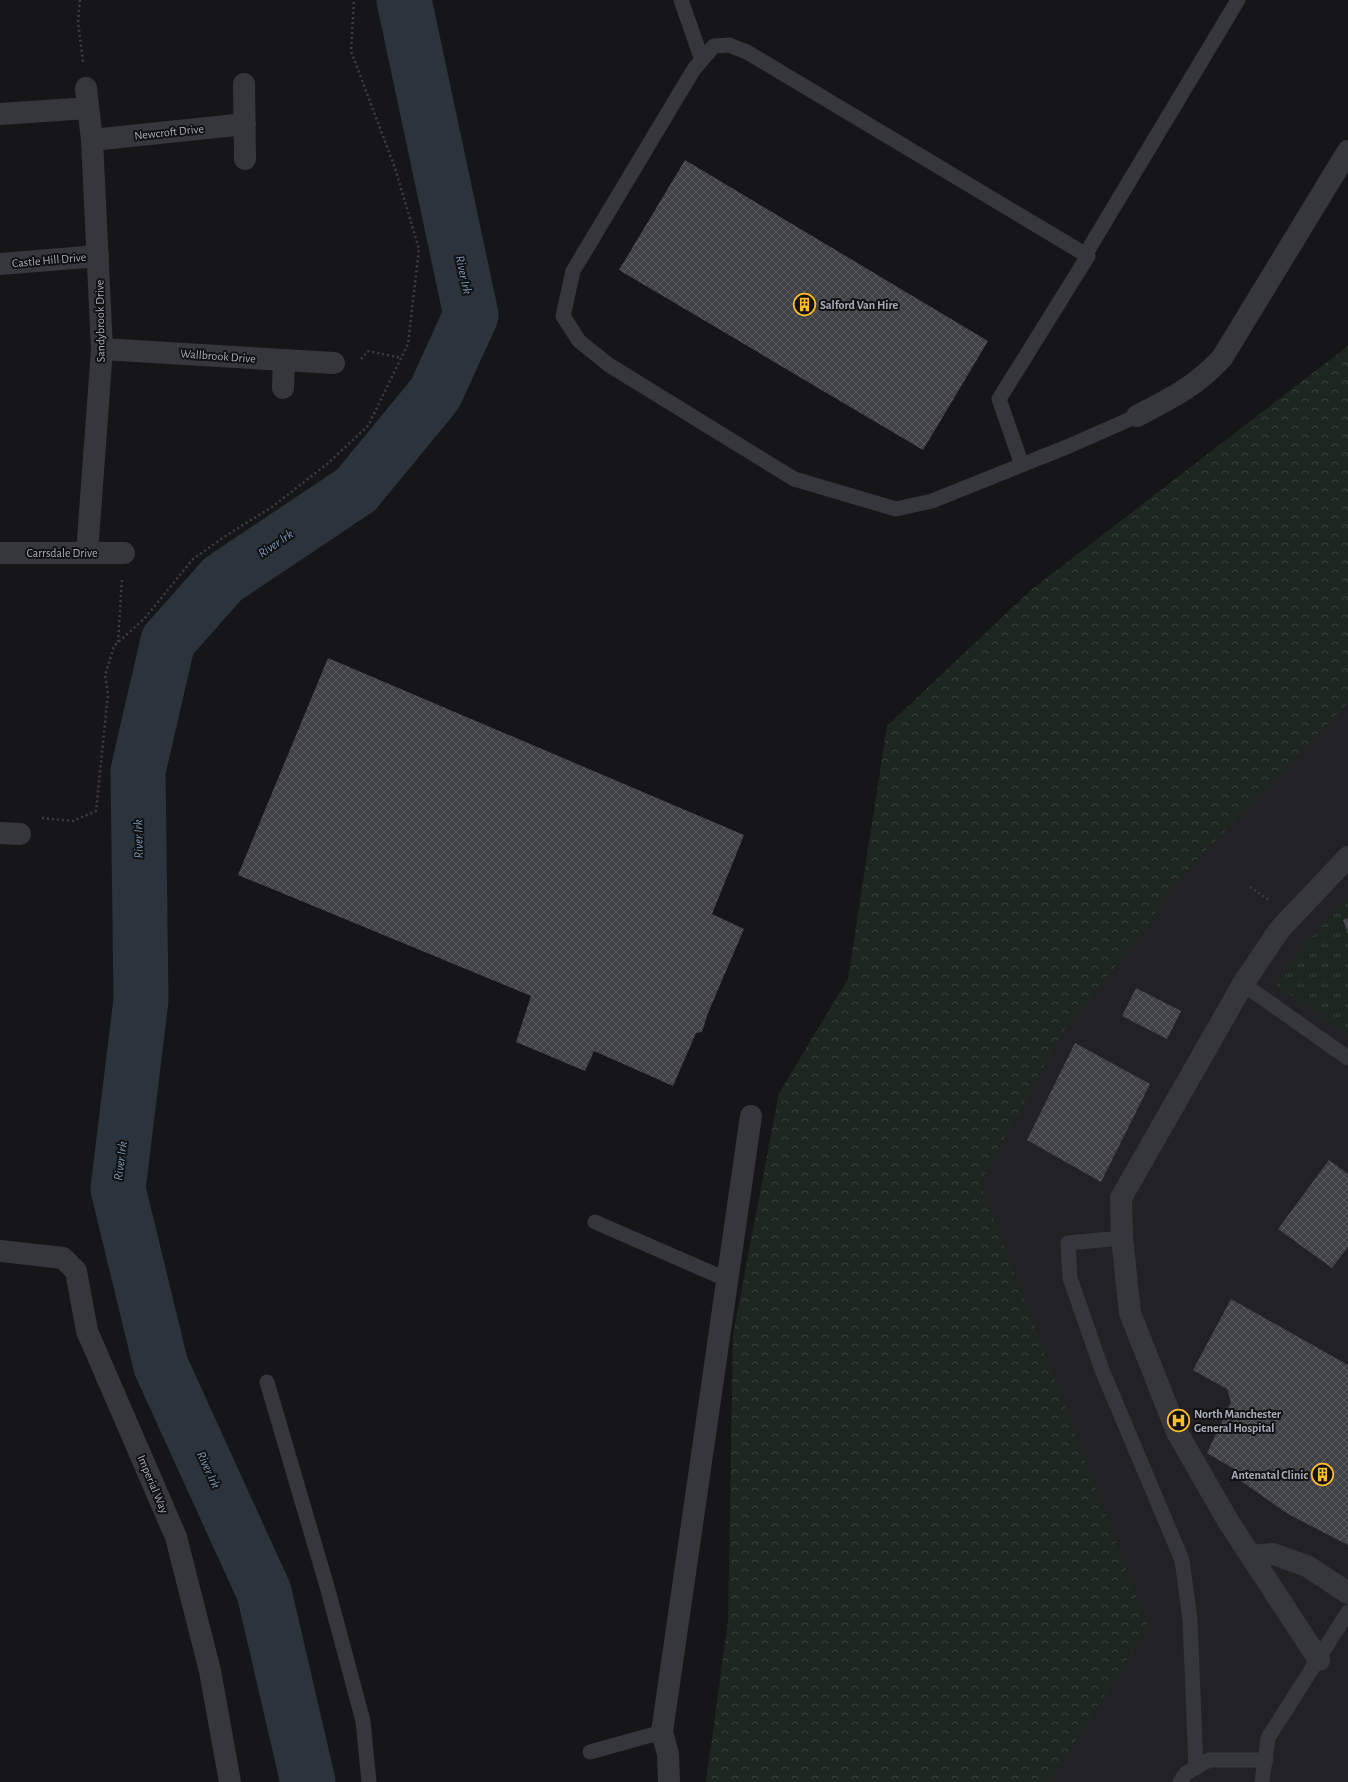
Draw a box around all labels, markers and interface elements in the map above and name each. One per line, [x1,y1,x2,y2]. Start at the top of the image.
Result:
street label: Newcroft Drive [134,122,204,142]
street label: Castle Hill Drive [11,251,87,269]
water label: River Irk [453,254,473,296]
street label: Sandybrook Drive [93,280,108,362]
building icon: Salford Van Hire [791,292,817,318]
place label: Salford Van Hire [820,299,899,311]
street label: Wallbrook Drive [180,347,256,365]
water label: River Irk [256,528,296,560]
street label: Carrsdale Drive [26,547,98,559]
water label: River Irk [132,819,146,859]
water label: River Irk [112,1141,130,1181]
hospital icon: North Manchester General Hospital [1165,1408,1191,1434]
place label: North Manchester General Hospital [1194,1408,1282,1434]
water label: River Irk [194,1449,222,1491]
street label: Imperial Way [134,1453,171,1515]
building icon: Antenatal Clinic [1310,1462,1336,1488]
place label: Antenatal Clinic [1231,1469,1308,1481]

